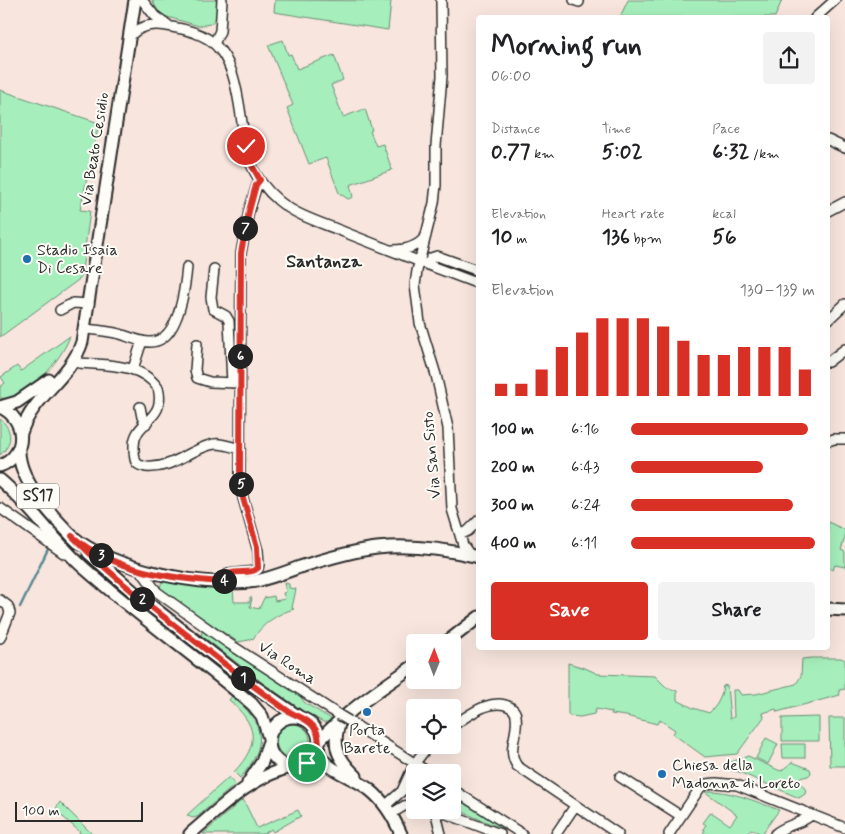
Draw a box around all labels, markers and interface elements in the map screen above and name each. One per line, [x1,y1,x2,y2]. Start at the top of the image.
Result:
text: Morning run [491,28,642,65]
button: share [763,32,815,84]
text: 06:00 [491,66,531,87]
street label: Via Beato Cesidio [76,91,114,207]
text: Distance [491,120,540,138]
text: Time [602,120,631,138]
text: Pace [712,120,740,138]
pin [225,125,267,167]
icon: check [232,132,260,160]
text: 0.77 [491,138,530,166]
text: 5:02 [602,138,643,166]
text: 6:32 [712,138,749,166]
text: km [530,145,555,163]
text: /km [749,145,780,163]
text: Elevation [491,205,546,223]
text: Heart rate [602,205,665,223]
text: kcal [712,205,736,223]
pin: 7 [232,216,258,240]
text: 7 [241,219,250,237]
text: 10 [491,223,512,251]
text: 136 [602,223,630,251]
text: 56 [712,223,737,251]
text: m [512,230,527,248]
text: bpm [630,230,662,248]
place label: Stadio Isaia Di Cesare [37,240,118,279]
district label: Santanza [286,250,363,274]
marker: Stadio Isaia Di Cesare [21,253,33,265]
text: Elevation [491,280,554,301]
text: 130–139 m [740,280,815,301]
pin: 6 [228,344,252,368]
text: 6 [237,347,244,365]
street label: Via San Sisto [418,410,446,500]
text: 100 m [491,419,534,440]
text: 6:16 [571,419,599,440]
text: 200 m [491,457,535,478]
text: 6:43 [571,457,600,478]
pin: 5 [228,472,254,496]
text: 5 [237,475,246,493]
road number: SS17 [17,484,59,508]
text: 300 m [491,495,534,516]
text: 6:24 [571,495,601,516]
text: 400 m [491,533,536,554]
text: 6:11 [571,533,598,554]
pin: 3 [88,542,114,568]
text: 3 [98,546,105,564]
pin: 4 [212,568,236,594]
text: 4 [220,572,229,590]
button: Save [491,582,648,640]
button: Share [658,582,815,640]
pin: 2 [130,586,154,612]
text: 2 [139,590,146,608]
north arrow [406,634,461,689]
map controls [406,634,461,819]
street label: Via Roma [254,636,320,690]
pin: 1 [230,666,256,690]
text: 1 [240,669,247,687]
button: locate [406,699,461,754]
marker: Porta Barete [361,706,373,718]
place label: Porta Barete [344,720,391,759]
pin [286,742,328,784]
icon: arrive [293,749,321,777]
place label: Chiesa della Madonna di Loreto [672,755,800,794]
button: layers [406,764,461,819]
marker: Chiesa della Madonna di Loreto [656,768,668,780]
scale bar [15,799,142,822]
text: 100 m [22,802,60,820]

